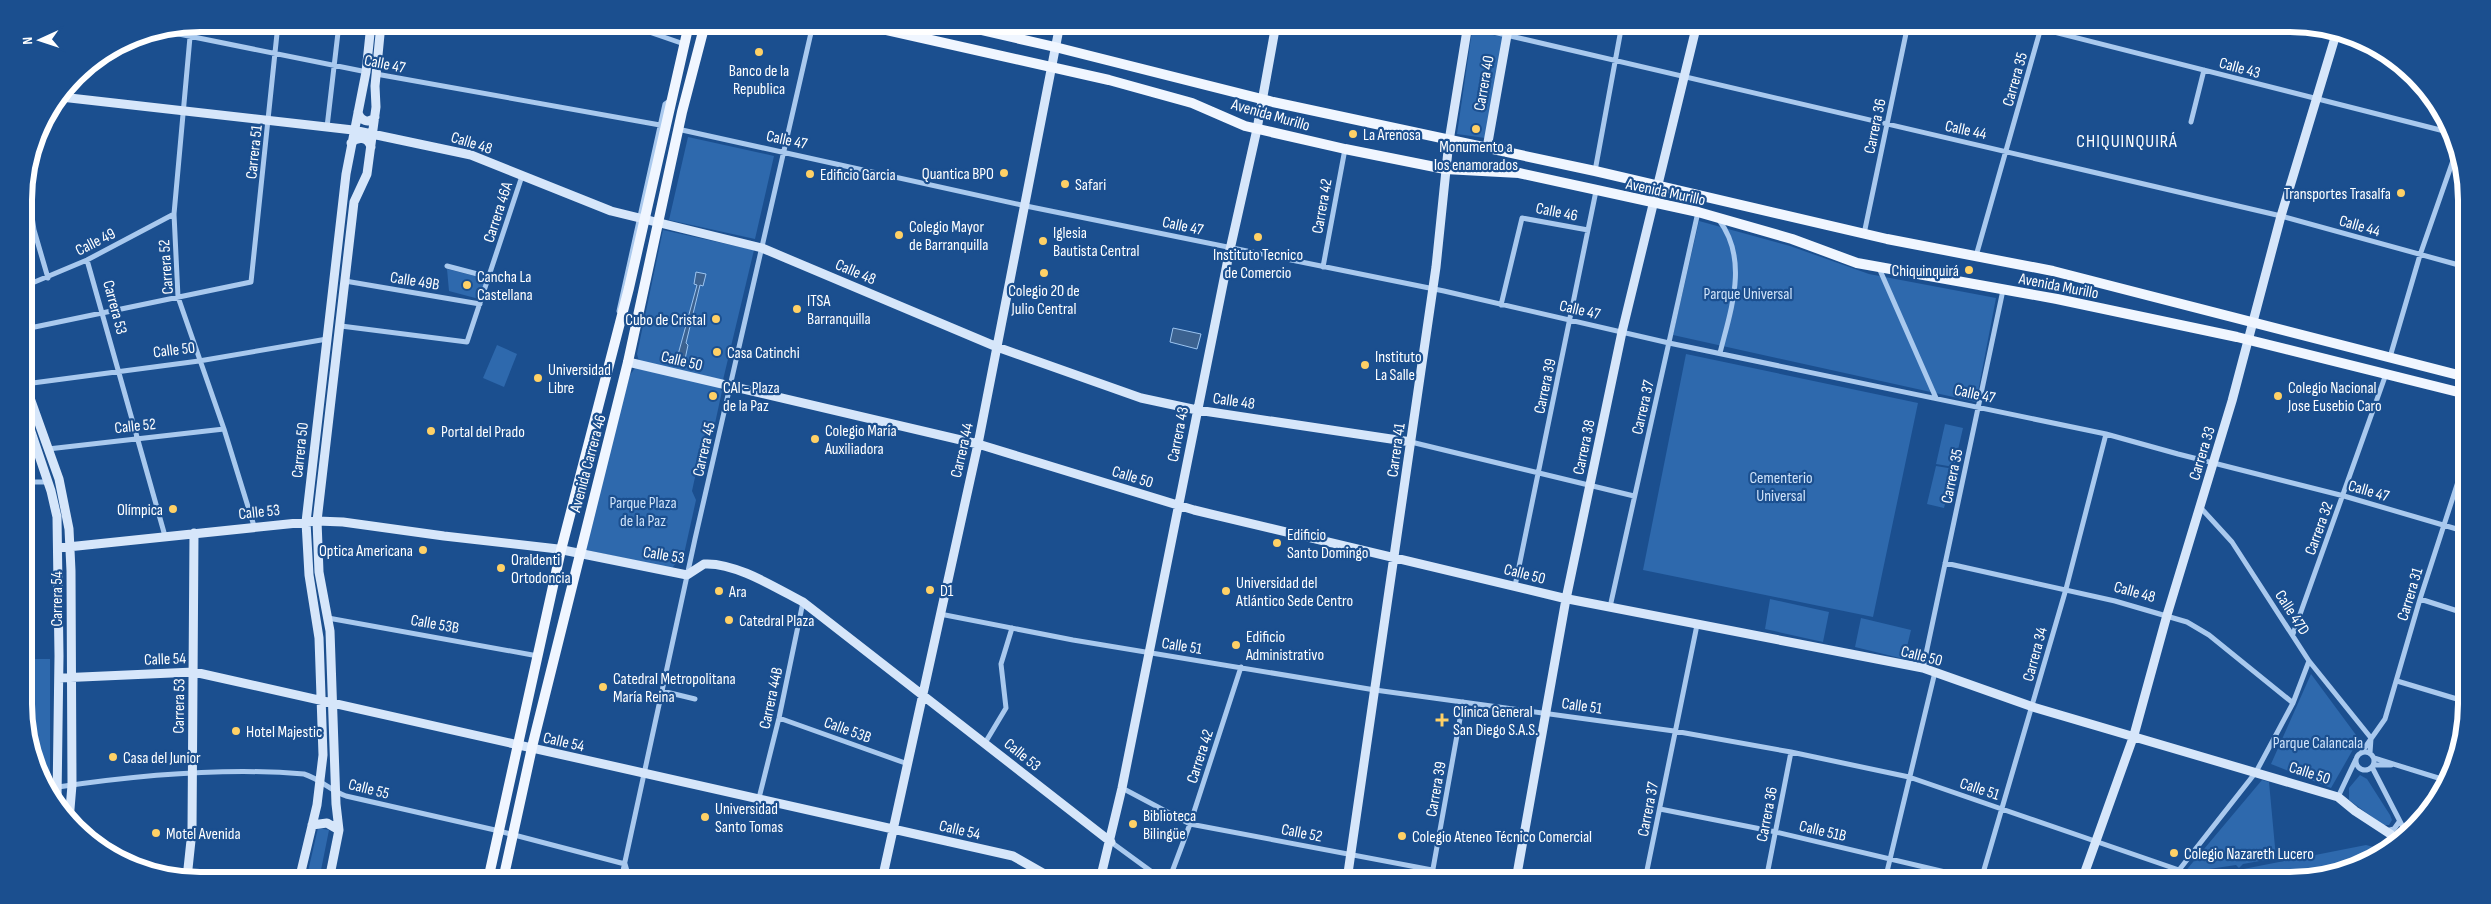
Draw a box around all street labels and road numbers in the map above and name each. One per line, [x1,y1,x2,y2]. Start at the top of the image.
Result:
street label: Carrera 35 [1999,50,2032,109]
street label: Calle 47 [363,51,408,78]
street label: Carrera 40 [1470,54,1499,112]
street label: Calle 43 [2217,54,2262,83]
street label: Avenida Murillo [1228,95,1312,136]
street label: Carrera 36 [1860,97,1891,156]
street label: Calle 44 [1943,117,1989,144]
street label: Carrera 51 [242,124,267,180]
street label: Calle 47 [764,127,810,154]
street label: Calle 48 [449,128,495,159]
street label: Avenida Murillo [1623,175,1707,210]
street label: Carrera 42 [1308,177,1337,235]
street label: Carrera 46A [480,180,517,245]
street label: Calle 46 [1534,199,1579,226]
street label: Calle 44 [2337,212,2383,241]
street label: Calle 47 [1160,213,1206,240]
street label: Calle 49 [72,224,119,260]
street label: Carrera 52 [155,239,178,295]
street label: Calle 48 [832,255,879,289]
street label: Calle 49B [389,268,441,295]
street label: Avenida Murillo [2016,269,2100,303]
street label: Carrera 53 [98,278,131,336]
street label: Calle 47 [1557,297,1603,325]
street label: Calle 50 [152,338,196,362]
street label: Calle 50 [659,347,704,375]
street label: Carrera 39 [1530,357,1561,416]
street label: Carrera 37 [1628,378,1659,436]
street label: Calle 47 [1952,381,1998,408]
street label: Calle 48 [1212,389,1256,414]
street label: Carrera 43 [1164,405,1193,463]
street label: Avenida Carrera 46 [566,413,611,515]
street label: Calle 52 [113,415,157,438]
street label: Carrera 38 [1569,418,1600,477]
street label: Carrera 45 [689,420,720,478]
street label: Carrera 44 [947,421,978,480]
street label: Carrera 50 [288,422,313,479]
street label: Carrera 41 [1383,422,1410,478]
street label: Carrera 33 [2185,424,2220,483]
street label: Carrera 35 [1937,447,1967,505]
street label: Calle 50 [1110,462,1155,493]
street label: Calle 47 [2346,477,2392,506]
street label: Carrera 32 [2301,499,2338,558]
street label: Calle 53 [237,501,281,524]
street label: Calle 53 [642,543,686,568]
street label: Calle 50 [1502,560,1547,589]
street label: Carrera 31 [2393,565,2428,623]
street label: Carrera 54 [48,571,67,627]
street label: Calle 48 [2112,578,2158,607]
street label: Calle 47D [2270,587,2313,639]
street label: Calle 53B [409,611,460,638]
street label: Carrera 34 [2019,625,2052,684]
street label: Calle 51 [1160,634,1204,659]
street label: Calle 50 [1899,642,1944,671]
street label: Calle 54 [144,649,187,670]
street label: Carrera 44B [756,666,787,731]
street label: Carrera 53 [170,678,189,734]
street label: Calle 51 [1560,694,1604,719]
street label: Calle 53B [821,713,874,748]
street label: Carrera 42 [1183,727,1218,786]
street label: Calle 54 [541,729,586,756]
street label: Calle 53 [1000,735,1044,776]
street label: Calle 50 [2287,758,2333,789]
street label: Carrera 39 [1422,760,1451,818]
street label: Calle 51 [1957,774,2002,805]
street label: Calle 55 [346,775,391,804]
street label: Carrera 37 [1634,780,1663,838]
street label: Carrera 36 [1753,785,1782,843]
street label: Calle 54 [937,817,982,844]
street label: Calle 51B [1797,817,1848,846]
street label: Calle 52 [1279,820,1324,847]

